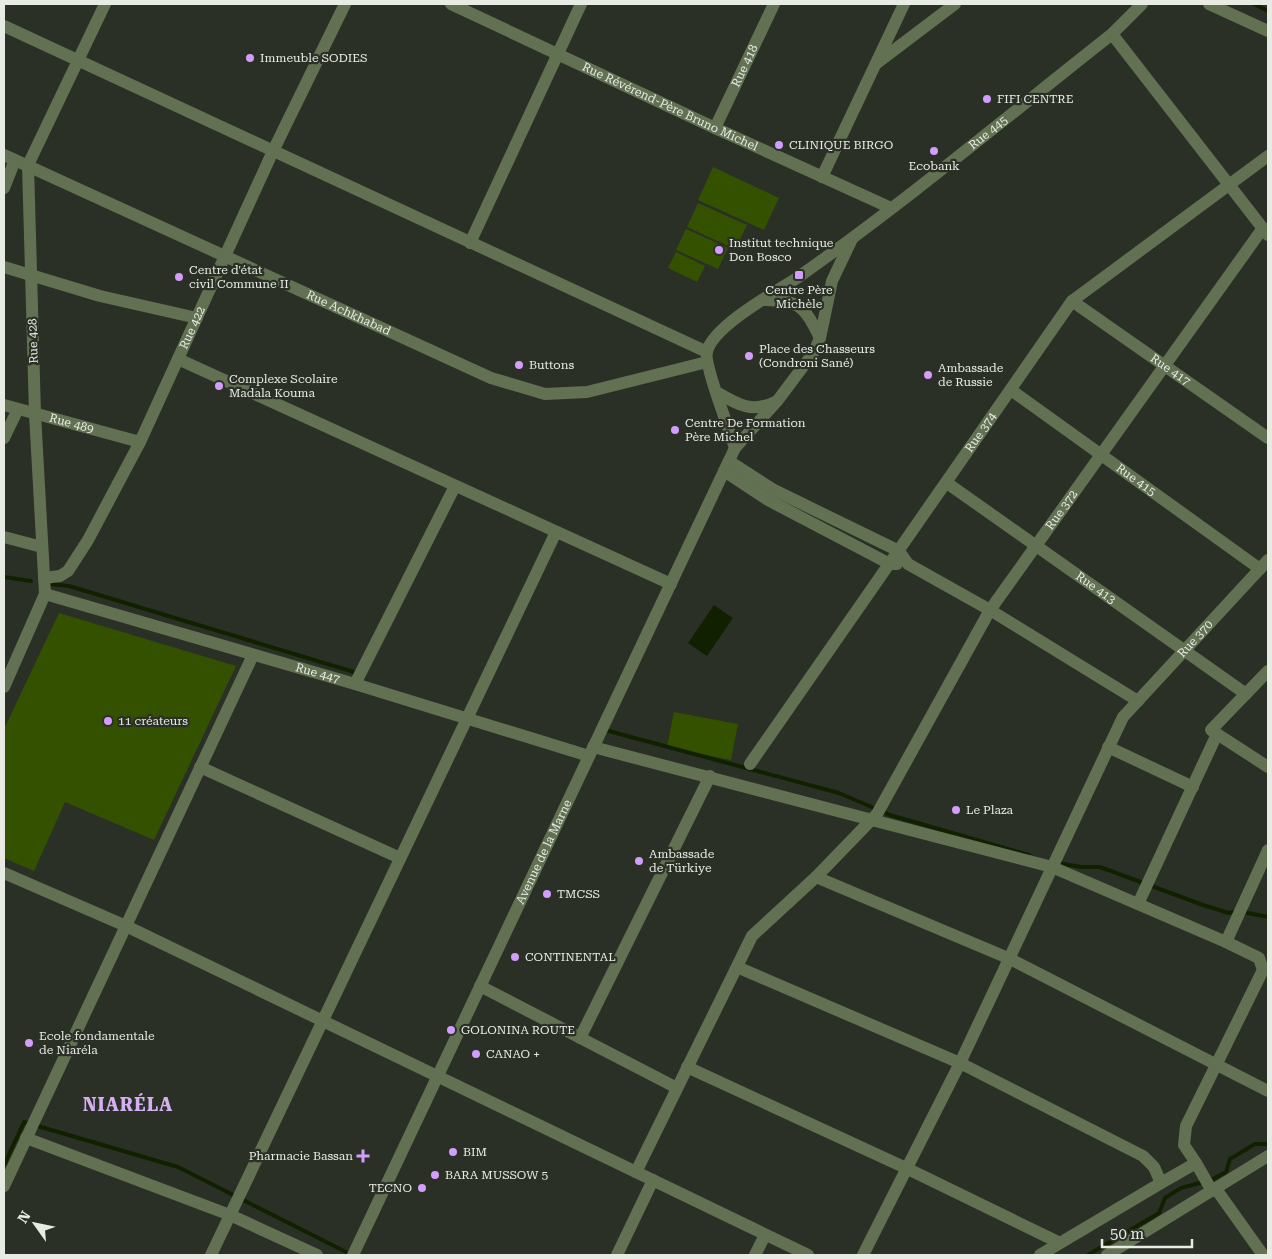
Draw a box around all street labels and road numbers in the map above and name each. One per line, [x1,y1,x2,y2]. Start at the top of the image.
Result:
street label: Rue 418 [729,42,761,89]
street label: Rue Révérend-Père Bruno Michel [580,60,761,154]
street label: Rue 445 [966,113,1011,152]
street label: Rue Achkhabad [304,287,393,338]
street label: Rue 422 [176,304,208,351]
street label: Rue 428 [25,318,41,364]
street label: Rue 417 [1148,351,1193,389]
street label: Rue 374 [962,409,1000,455]
street label: Rue 489 [48,411,96,436]
street label: Rue 415 [1114,461,1159,499]
street label: Rue 372 [1043,487,1081,532]
street label: Rue 413 [1073,569,1119,607]
street label: Rue 370 [1175,617,1216,660]
street label: Rue 447 [294,660,342,686]
street label: Avenue de la Marne [513,797,575,906]

